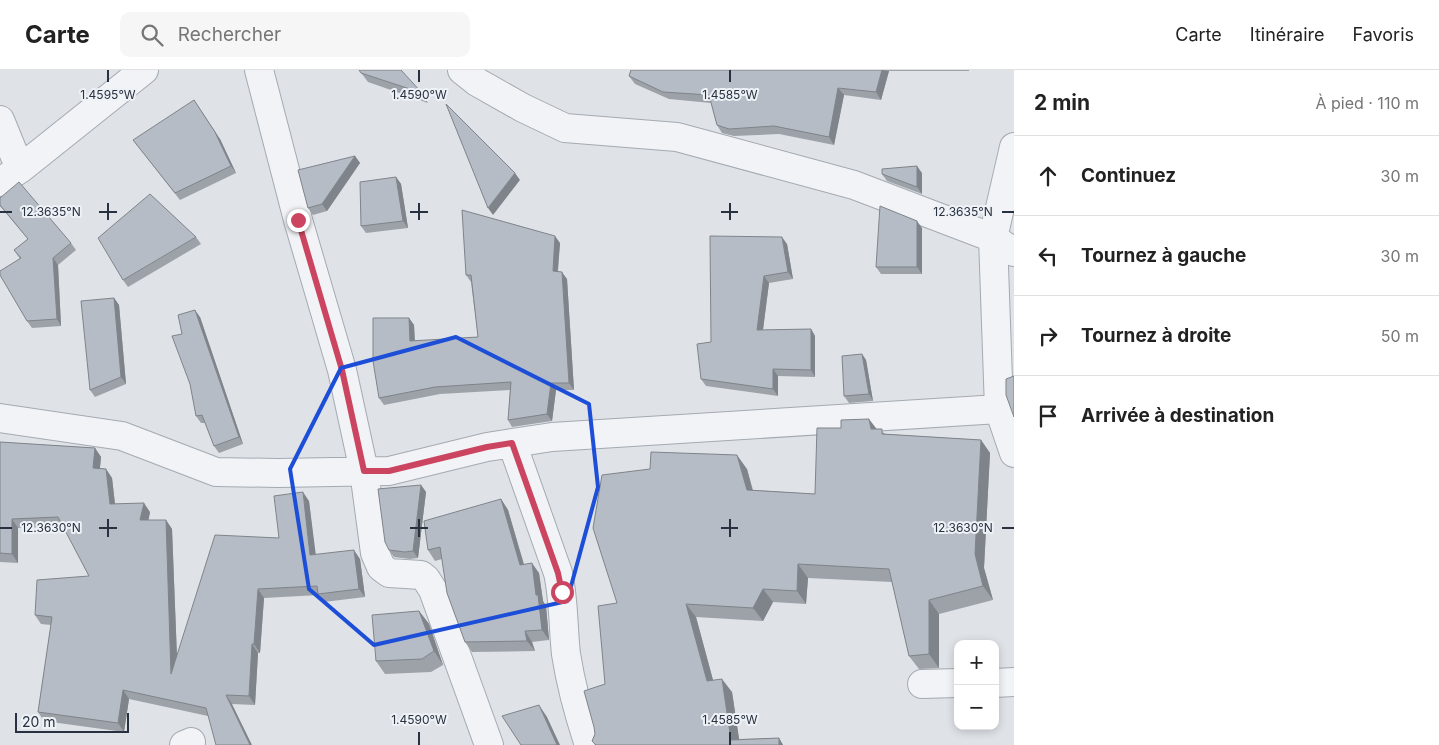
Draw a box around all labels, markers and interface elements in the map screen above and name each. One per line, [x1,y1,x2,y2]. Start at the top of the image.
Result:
search box [120,12,470,57]
text: Carte [25,20,90,49]
icon: search [138,21,166,49]
text: Rechercher [178,23,281,46]
text: Carte [1175,24,1222,45]
text: Itinéraire [1250,24,1324,45]
text: Favoris [1352,24,1414,45]
text: 1.4595°W [80,87,136,102]
text: 1.4590°W [391,87,447,102]
text: 1.4585°W [702,87,758,102]
text: 2 min [1034,90,1090,115]
text: À pied · 110 m [1315,93,1419,113]
icon: ahead [1034,162,1062,190]
text: Continuez [1081,164,1176,187]
text: 30 m [1381,166,1419,186]
text: 12.3635°N [21,204,81,219]
text: 12.3635°N [933,204,993,219]
route end [287,209,310,232]
icon: left [1034,242,1062,270]
text: Tournez à gauche [1081,244,1246,267]
text: 30 m [1381,246,1419,266]
icon: right [1034,322,1062,350]
text: Tournez à droite [1081,324,1231,347]
text: 50 m [1381,326,1419,346]
icon: arrive [1034,402,1062,430]
text: Arrivée à destination [1081,404,1274,427]
text: 12.3630°N [21,520,81,535]
text: 12.3630°N [933,520,993,535]
route start [551,581,574,604]
map controls [954,640,999,730]
button: + [954,640,999,685]
button: − [954,685,999,730]
scale bar [15,710,129,733]
text: 1.4590°W [391,712,447,727]
text: 1.4585°W [702,712,758,727]
text: 20 m [22,713,56,730]

